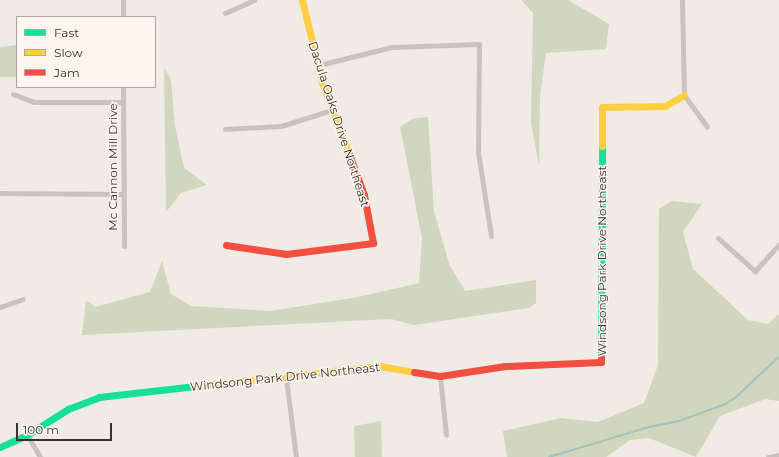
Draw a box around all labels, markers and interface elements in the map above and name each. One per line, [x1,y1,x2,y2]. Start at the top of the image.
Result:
legend [16,16,156,88]
text: Fast [54,25,79,40]
street label: Dacula Oaks Drive Northeast [305,39,373,209]
text: Slow [54,45,83,60]
text: Jam [54,65,80,80]
street label: Mc Cannon Mill Drive [106,103,120,231]
street label: Windsong Park Drive Northeast [595,166,609,356]
street label: Windsong Park Drive Northeast [189,360,381,394]
scale bar [18,415,114,441]
text: 100 m [23,422,59,437]

